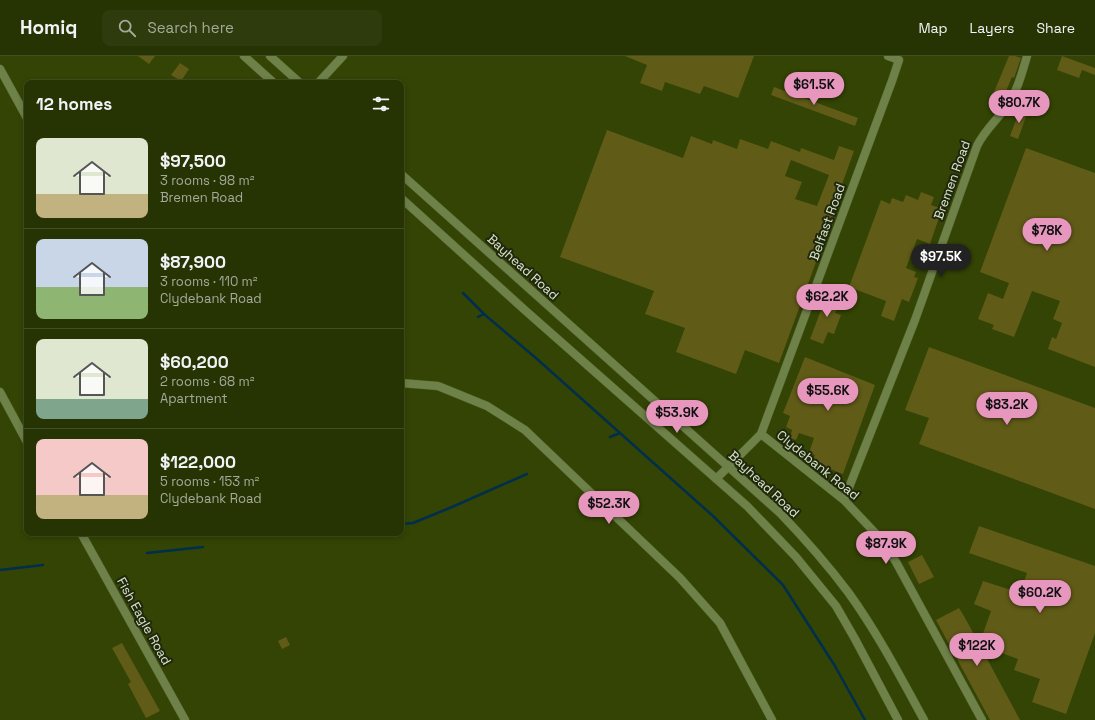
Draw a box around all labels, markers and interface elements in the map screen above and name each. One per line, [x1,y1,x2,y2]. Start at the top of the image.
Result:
search box [102,10,382,46]
text: Homiq [20,15,78,40]
icon: search [116,17,138,39]
text: Search here [148,18,234,37]
text: Map [918,19,948,37]
text: Layers [970,19,1014,37]
text: Share [1036,19,1075,37]
pin: $61.5K [781,72,847,106]
text: $61.5K [793,76,835,93]
pin: $80.7K [986,90,1052,124]
text: 12 homes [36,93,112,115]
icon: filters [370,93,392,115]
text: $80.7K [998,94,1040,111]
street label: Bremen Road [930,138,974,222]
text: $97,500 [160,150,226,172]
icon: home [68,154,116,202]
text: 3 rooms · 98 m² [160,172,254,189]
street label: Belfast Road [805,181,849,263]
text: Bremen Road [160,189,243,206]
pin: $78K [1023,218,1071,252]
text: $78K [1031,222,1063,239]
street label: Bayhead Road [484,230,562,304]
pin: $97.5K [908,244,974,278]
text: $97.5K [920,248,962,265]
text: $87,900 [160,251,226,273]
icon: home [68,255,116,303]
text: 3 rooms · 110 m² [160,273,258,290]
pin: $62.2K [794,284,860,318]
text: $62.2K [805,288,849,305]
text: Clydebank Road [160,290,262,307]
text: $60,200 [160,351,229,373]
icon: home [68,355,116,403]
text: 2 rooms · 68 m² [160,373,254,390]
pin: $55.6K [795,378,861,412]
text: $55.6K [806,382,850,399]
text: Apartment [160,390,228,407]
pin: $83.2K [974,392,1040,426]
text: $83.2K [985,396,1029,413]
pin: $53.9K [644,400,710,434]
text: $53.9K [655,404,699,421]
street label: Clydebank Road [773,426,863,504]
street label: Bayhead Road [725,447,803,521]
text: $122,000 [160,451,236,473]
icon: home [68,455,116,503]
text: 5 rooms · 153 m² [160,473,259,490]
text: Clydebank Road [160,490,262,507]
pin: $52.3K [576,491,642,525]
text: $52.3K [587,495,631,512]
pin: $87.9K [853,531,919,565]
text: $87.9K [865,535,907,552]
street label: Fish Eagle Road [113,574,175,668]
pin: $60.2K [1007,580,1073,614]
text: $60.2K [1018,584,1062,601]
pin: $122K [949,633,1005,667]
text: $122K [958,637,996,654]

